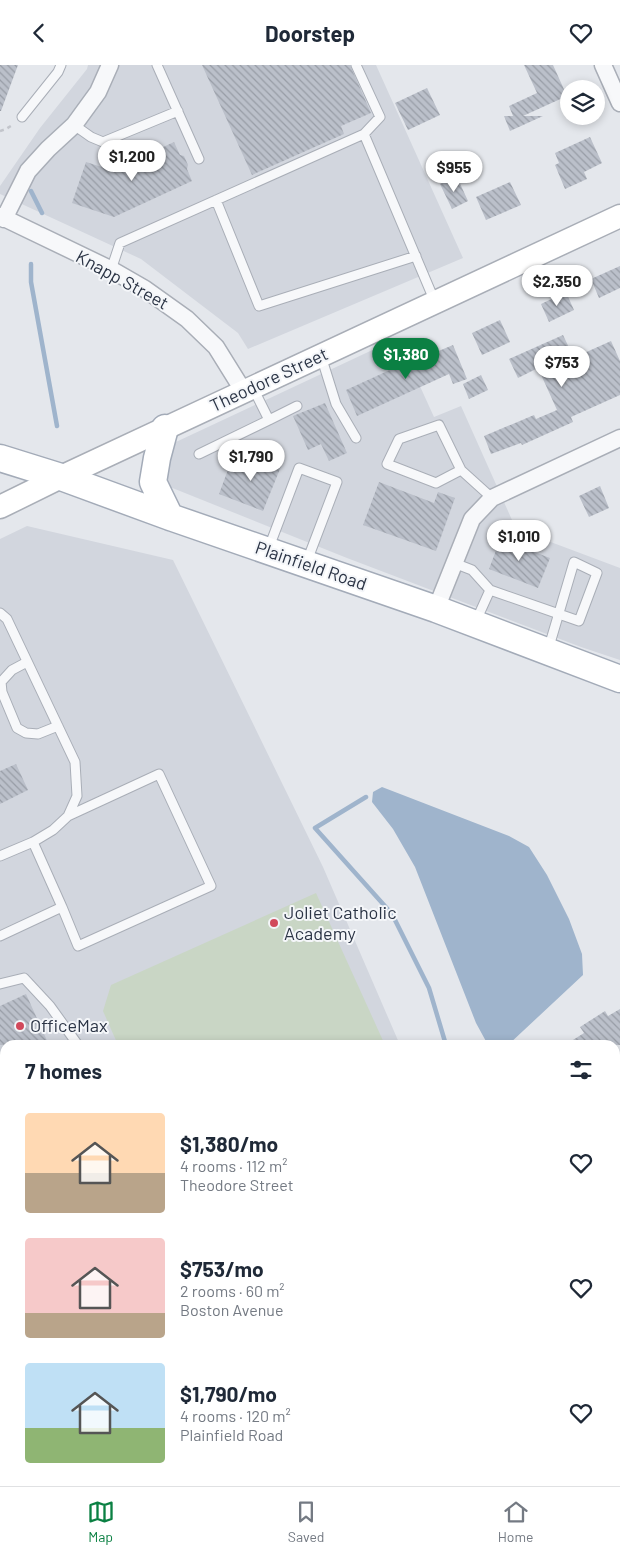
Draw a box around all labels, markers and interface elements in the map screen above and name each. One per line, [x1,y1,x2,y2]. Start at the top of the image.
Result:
icon: back [25,19,53,47]
icon: heart [567,19,595,47]
text: Doorstep [265,20,355,46]
map controls [560,80,605,125]
button: layers [560,80,605,125]
pin: $1,200 [91,139,173,182]
text: $1,200 [109,146,155,165]
pin: $955 [424,151,484,193]
text: $955 [437,157,471,176]
street label: Knapp Street [72,245,173,314]
pin: $2,350 [516,265,598,307]
text: $2,350 [533,271,581,290]
pin: $1,380 [365,337,447,380]
street label: Theodore Street [206,342,331,416]
text: $1,380 [383,344,429,363]
pin: $753 [532,345,592,388]
text: $753 [545,352,579,371]
pin: $1,790 [210,439,292,482]
text: $1,790 [229,446,273,465]
pin: $1,010 [478,519,560,562]
text: $1,010 [498,526,540,545]
street label: Plainfield Road [253,536,370,594]
place label: Joliet Catholic Academy [284,901,397,944]
marker: Joliet Catholic Academy [268,917,280,929]
place label: OfficeMax [30,1014,108,1036]
marker: OfficeMax [14,1020,26,1032]
icon: filters [567,1056,595,1084]
text: 7 homes [25,1058,102,1083]
text: $1,380/mo [180,1131,278,1156]
icon: home [65,1133,125,1193]
icon: heart [567,1149,595,1177]
text: 4 rooms · 112 m² [180,1156,287,1175]
text: Theodore Street [180,1175,293,1194]
text: $753/mo [180,1256,264,1281]
icon: home [65,1258,125,1318]
icon: heart [567,1274,595,1302]
text: 2 rooms · 60 m² [180,1281,285,1300]
text: Boston Avenue [180,1300,283,1319]
text: $1,790/mo [180,1381,277,1406]
icon: home [65,1383,125,1443]
icon: heart [567,1399,595,1427]
text: 4 rooms · 120 m² [180,1406,291,1425]
text: Plainfield Road [180,1425,283,1444]
tab: Map [87,1498,115,1545]
tab: Saved [288,1498,325,1545]
tab: Home [498,1498,533,1545]

